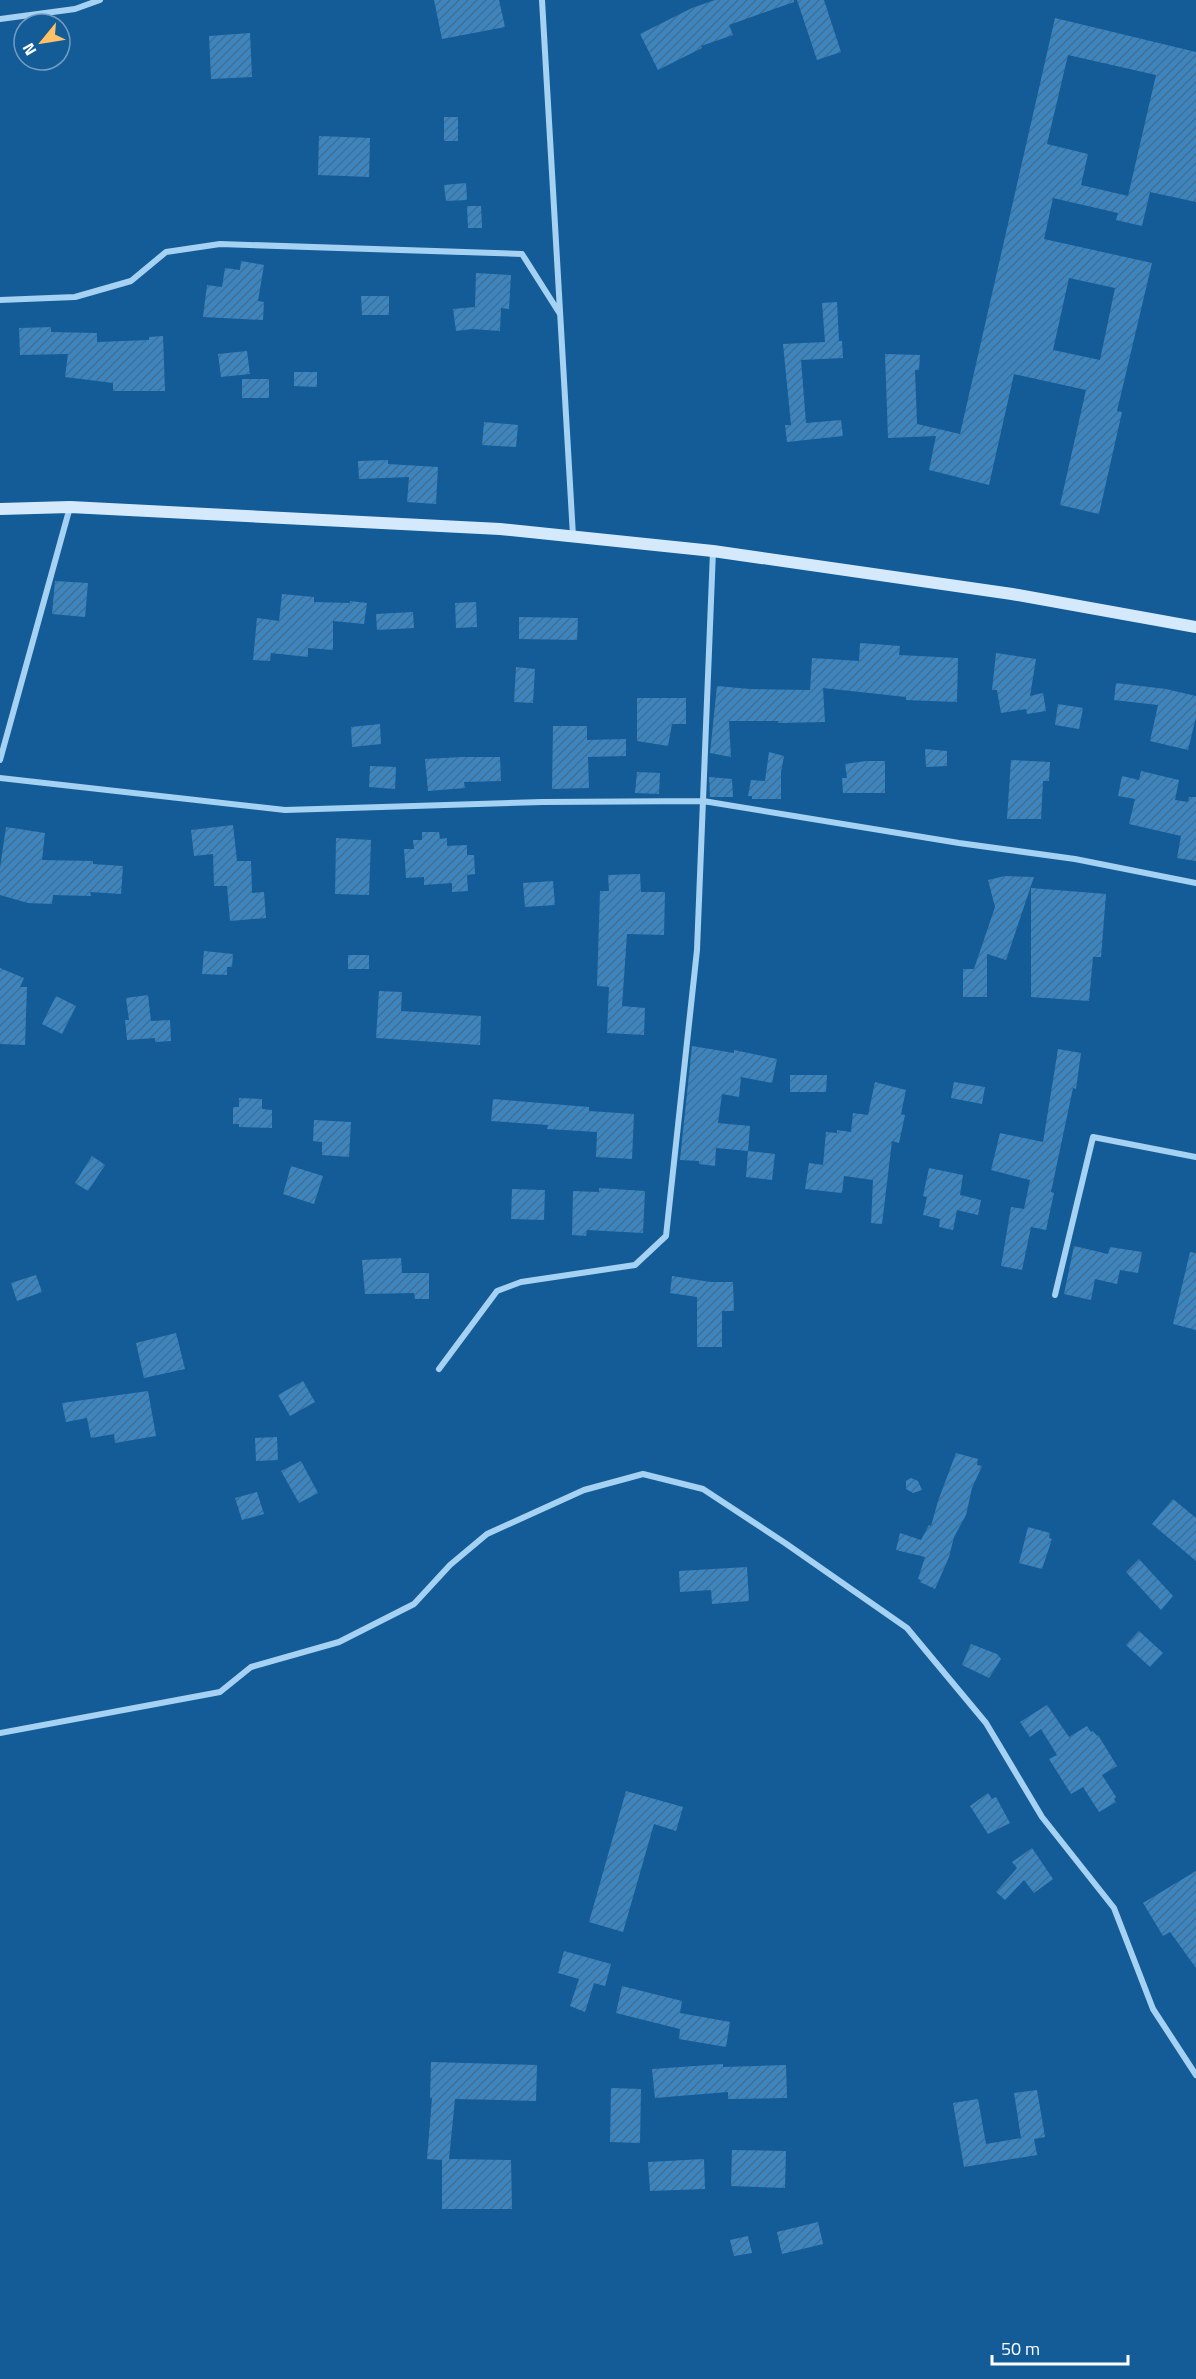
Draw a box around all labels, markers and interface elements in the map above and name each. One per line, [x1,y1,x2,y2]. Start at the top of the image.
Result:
north arrow [12,12,72,72]
text: N [16,39,42,60]
scale bar [992,2328,1128,2366]
text: 50 m [1001,2335,1040,2362]

